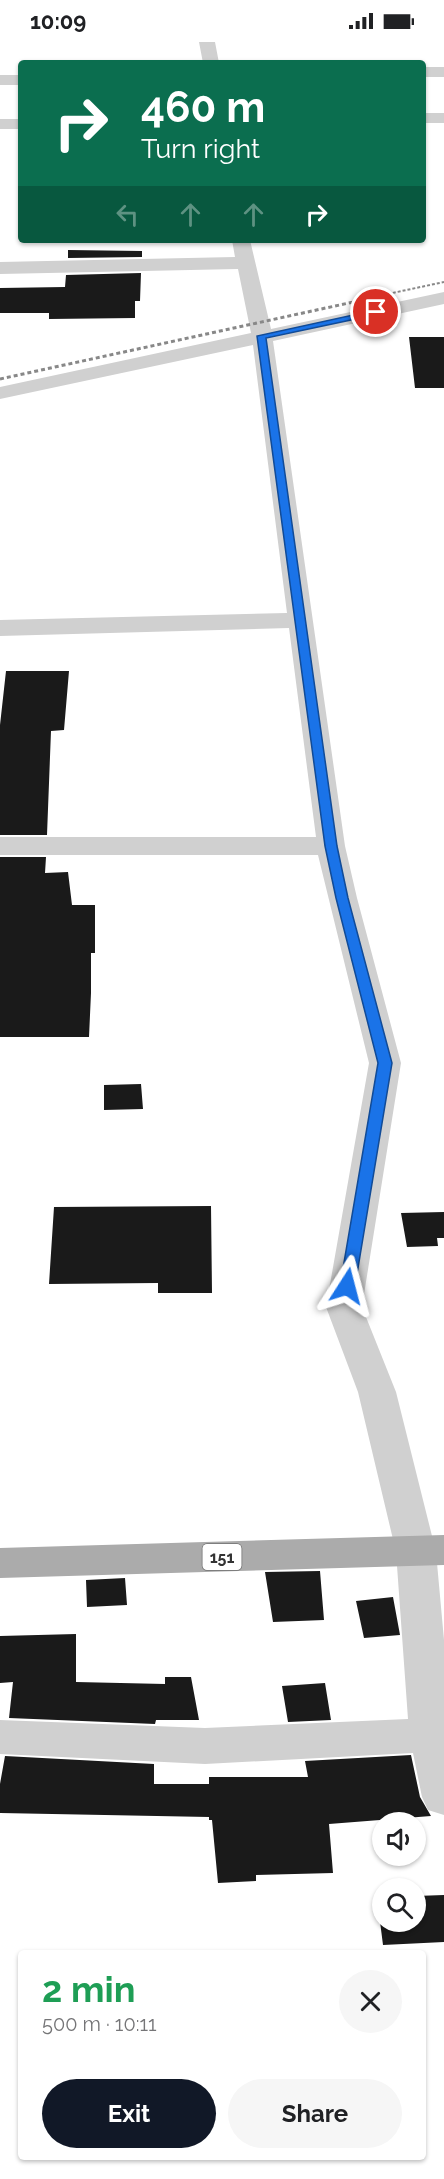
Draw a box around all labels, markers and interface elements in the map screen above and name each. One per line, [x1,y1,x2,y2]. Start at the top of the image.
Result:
text: 10:09 [30,8,86,34]
text: 460 m [141,83,265,132]
icon: right [42,84,120,162]
text: Turn right [141,133,260,164]
icon: left [111,198,144,231]
icon: ahead [174,198,207,231]
icon: ahead [237,198,270,231]
icon: right [300,198,333,231]
pin [350,286,401,337]
icon: arrive [359,295,392,328]
position arrow [315,1254,379,1318]
road number: 151 [202,1544,242,1570]
map controls [372,1812,426,1932]
button: sound [372,1812,426,1866]
button: search [372,1878,426,1932]
text: 2 min [42,1968,135,2010]
button: close [339,1970,402,2033]
text: 500 m · 10:11 [42,2012,157,2036]
button: Exit [42,2079,216,2148]
button: Share [228,2079,402,2148]

